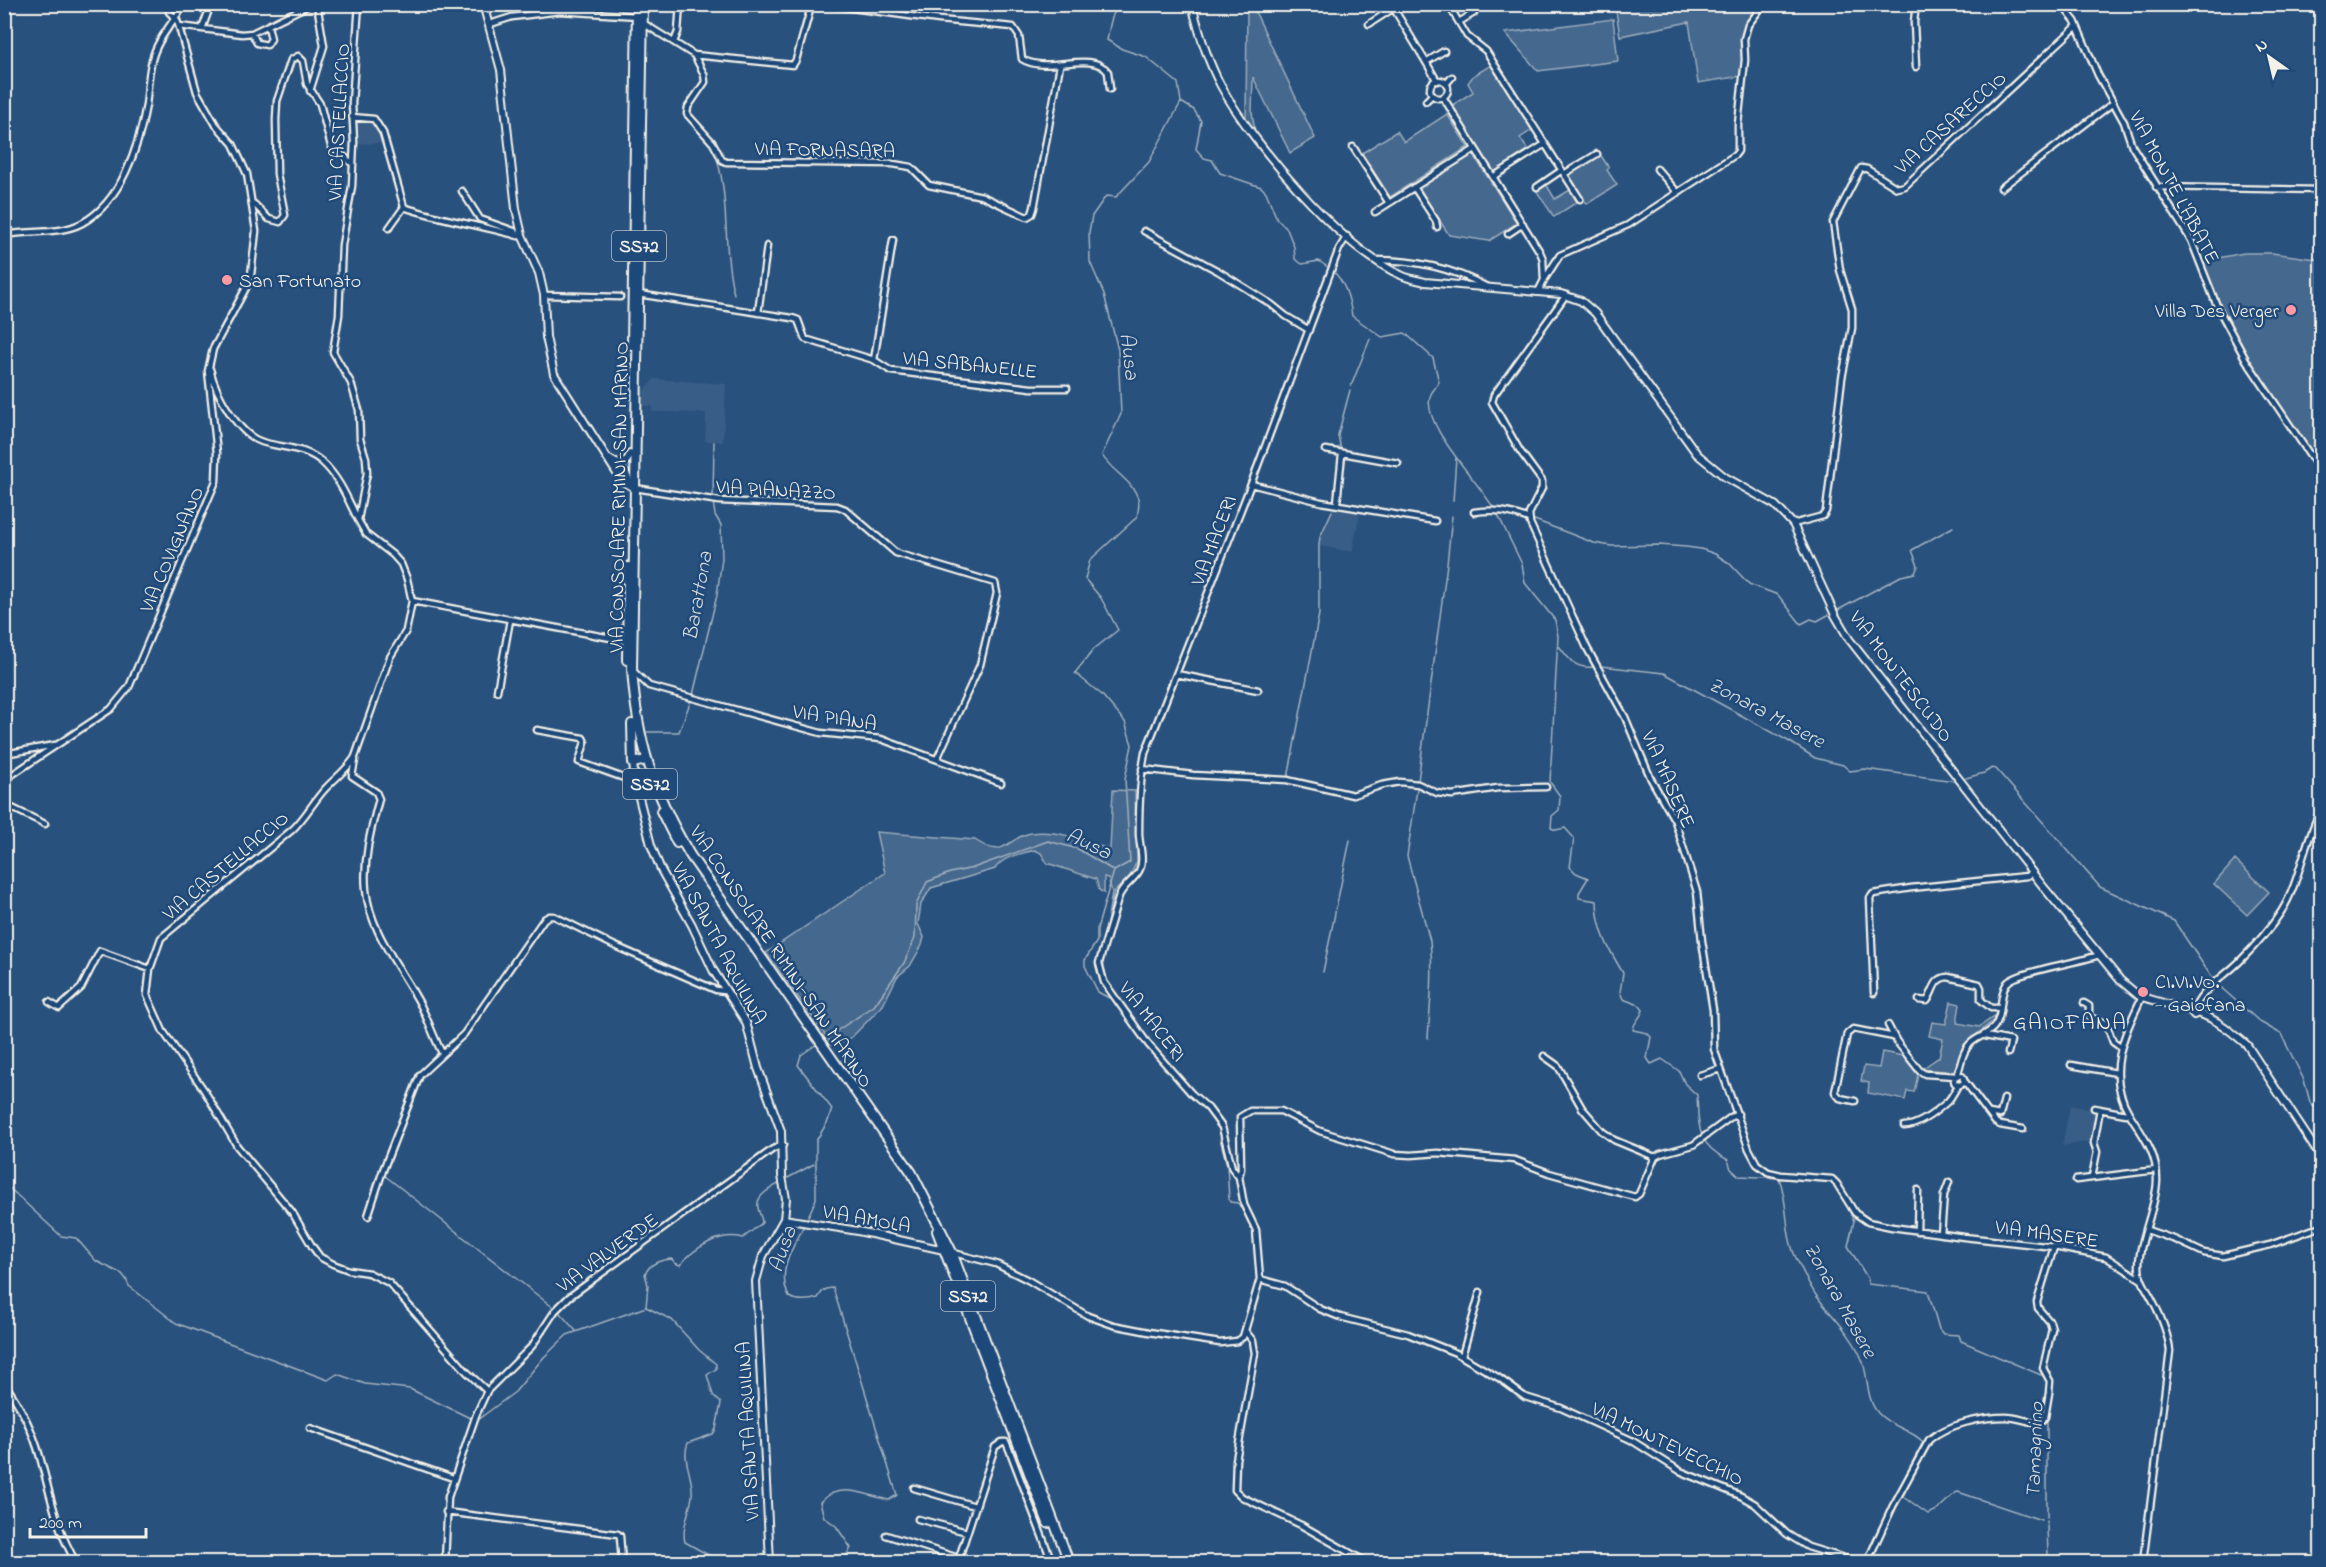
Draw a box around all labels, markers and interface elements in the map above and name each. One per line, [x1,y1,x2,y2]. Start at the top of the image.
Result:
north arrow [2239,27,2299,87]
text: N [2251,33,2273,59]
street label: VIA CASTELLACCIO [322,43,359,203]
street label: VIA CASARECCIO [1888,65,2014,183]
street label: VIA MONTE L'ABATE [2120,105,2225,270]
street label: VIA FORNASARA [754,136,895,167]
road number: SS72 [612,231,666,261]
place label: San Fortunato [239,268,361,297]
marker: San Fortunato [220,273,234,287]
place label: Villa Des Verger [2154,298,2280,328]
marker: Villa Des Verger [2284,303,2298,317]
water label: Ausa [1110,331,1146,382]
street label: VIA CONSOLARE RIMINI-SAN MARINO [603,341,638,654]
street label: VIA SABANELLE [900,345,1038,388]
street label: VIA PIANAZZO [714,474,836,509]
street label: VIA COVIGNANO [133,483,213,618]
street label: VIA MACERI [1184,491,1246,591]
water label: Barattona [676,549,722,643]
street label: VIA MONTESCUDO [1840,605,1959,749]
water label: Zonara Masere [1703,671,1831,758]
street label: VIA PIANA [790,698,879,740]
street label: VIA MASERE [1632,726,1701,833]
road number: SS72 [623,769,677,799]
street label: VIA CASTELLACCIO [156,805,296,929]
street label: VIA CONSOLARE RIMINI-SAN MARINO [680,819,879,1094]
water label: Ausa [1061,821,1116,869]
street label: VIA SANTA AQUILINA [662,857,773,1030]
place label: CI.VI.VO. - Gaiofana [2155,969,2246,1021]
street label: VIA MACERI [1110,975,1192,1069]
marker: CI.VI.VO. - Gaiofana [2136,985,2150,999]
district label: GAIOFANA [2013,1008,2127,1040]
street label: VIA AMOLA [819,1198,913,1242]
street label: VIA VALVERDE [551,1207,666,1302]
street label: VIA MASERE [1992,1214,2100,1257]
water label: Ausa [762,1222,806,1277]
water label: Zonara Masere [1795,1238,1884,1365]
road number: SS72 [941,1281,995,1311]
street label: VIA SANTA AQUILINA [730,1341,769,1522]
street label: VIA MONTEVECCHIO [1585,1395,1748,1495]
water label: Tamagnino [2019,1401,2054,1499]
scale bar [30,1501,146,1539]
text: 200 m [39,1511,82,1537]

